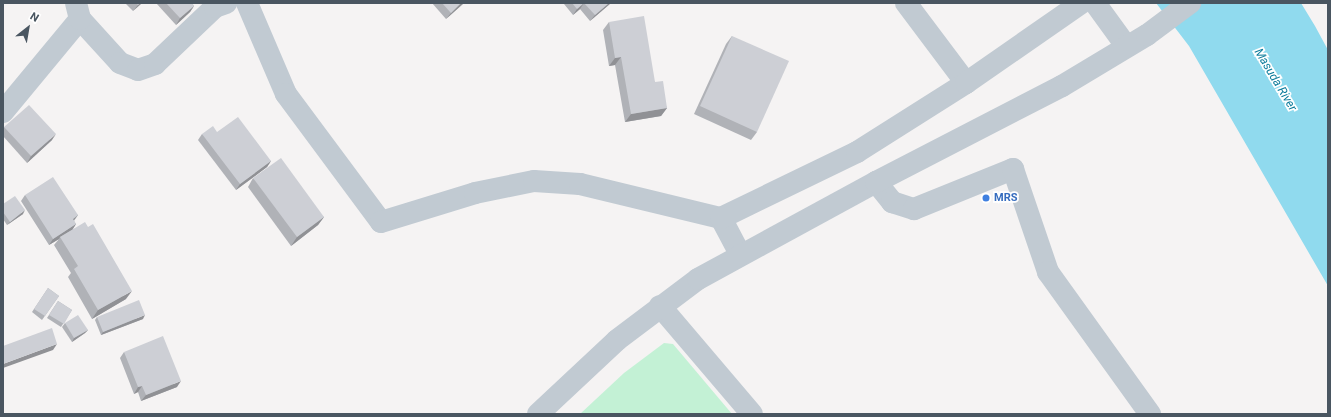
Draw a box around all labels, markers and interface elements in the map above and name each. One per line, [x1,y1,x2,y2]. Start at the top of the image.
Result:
north arrow [8,8,48,48]
text: N [28,10,41,25]
water label: Masuda River [1251,46,1299,114]
place label: MRS [994,191,1017,205]
marker: MRS [981,193,991,203]

